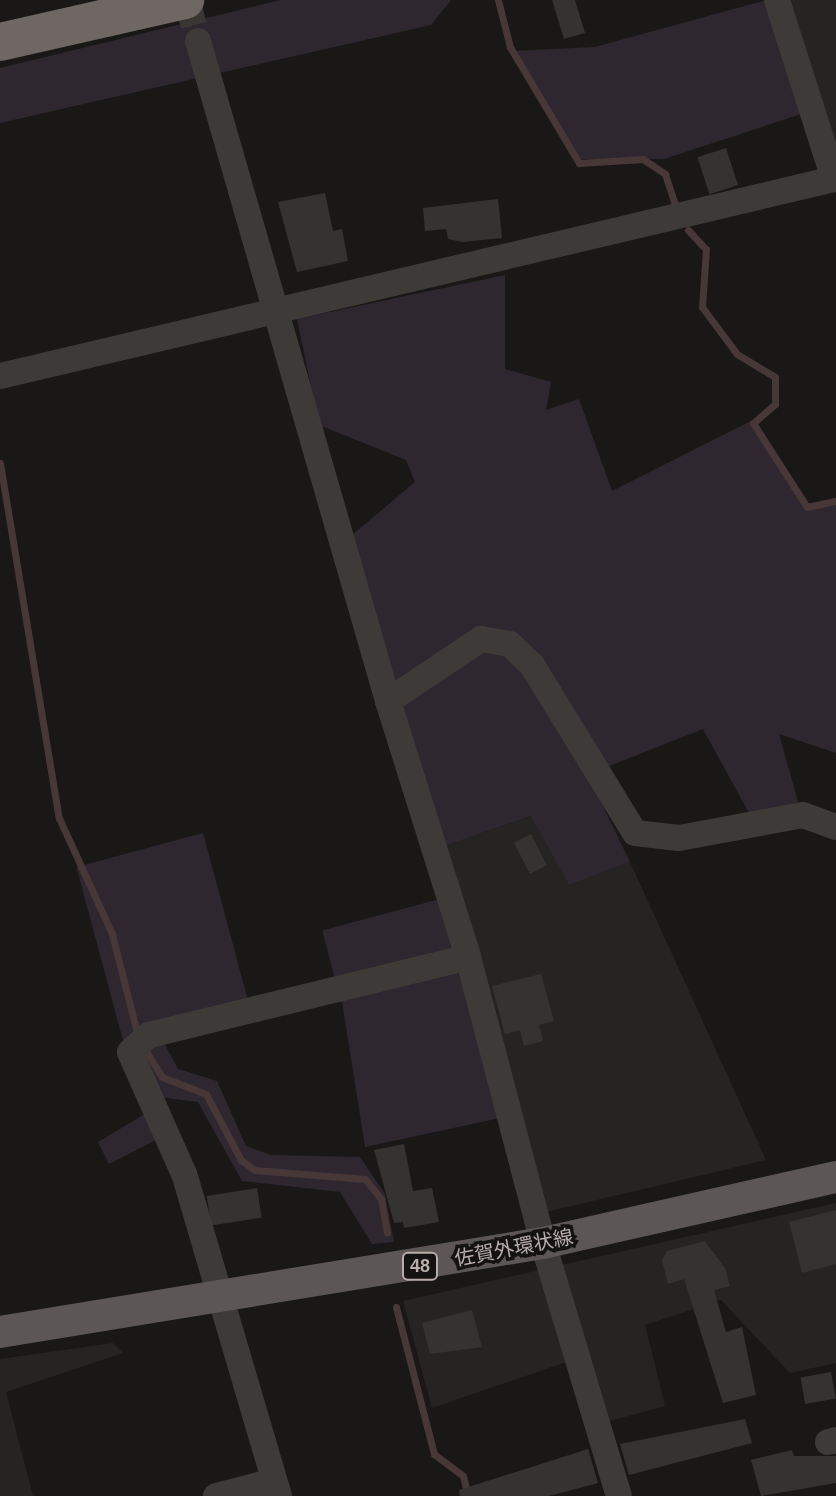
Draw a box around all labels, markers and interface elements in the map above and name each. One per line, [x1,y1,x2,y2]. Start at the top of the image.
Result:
street label: 佐賀外環状線 [453,1225,575,1271]
road number: 48 [400,1252,440,1280]

